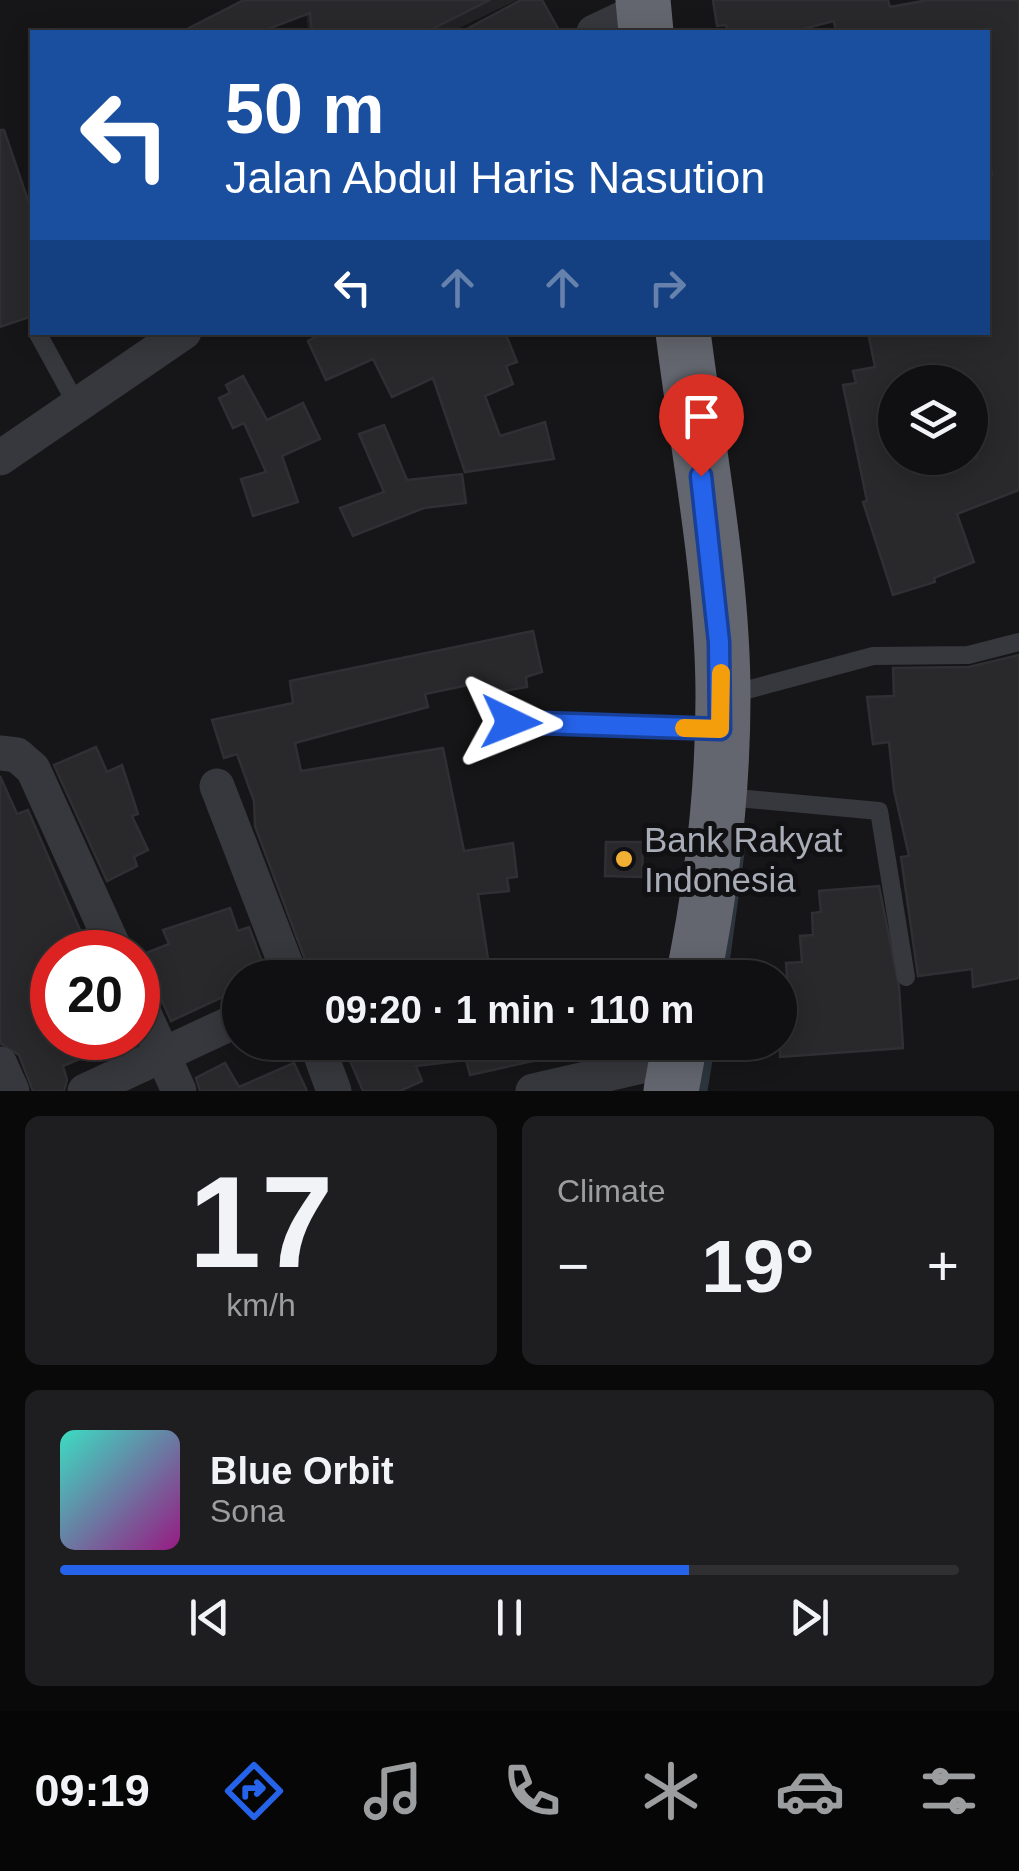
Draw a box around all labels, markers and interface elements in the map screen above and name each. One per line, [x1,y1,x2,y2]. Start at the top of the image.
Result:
icon: left [60,70,190,200]
text: 50 m [225,70,385,148]
text: Jalan Abdul Haris Nasution [225,152,765,203]
icon: left [325,260,380,315]
icon: ahead [430,260,485,315]
icon: ahead [535,260,590,315]
icon: right [640,260,695,315]
map controls [878,365,988,475]
button: layers [878,365,988,475]
pin [659,374,744,477]
icon: arrive [674,389,729,444]
position arrow [459,670,563,774]
place label: Bank Rakyat Indonesia [644,820,843,899]
marker: Bank Rakyat Indonesia [613,848,635,870]
speed limit sign: 20 [30,930,160,1060]
text: 09:20 · 1 min · 110 m [325,989,694,1031]
text: 17 [189,1149,333,1295]
text: Climate [557,1173,665,1209]
text: 19° [701,1224,815,1308]
text: − [557,1235,589,1297]
text: + [927,1235,959,1297]
text: km/h [226,1287,296,1323]
text: Blue Orbit [210,1450,394,1492]
text: Sona [210,1493,285,1529]
icon: previous [182,1590,237,1645]
icon: pause [482,1590,537,1645]
icon: next [782,1590,837,1645]
icon: directions [219,1756,289,1826]
icon: music [358,1756,428,1826]
icon: phone [497,1756,567,1826]
icon: climate [636,1756,706,1826]
icon: car [775,1756,845,1826]
icon: filters [914,1756,984,1826]
text: 09:19 [35,1765,150,1816]

